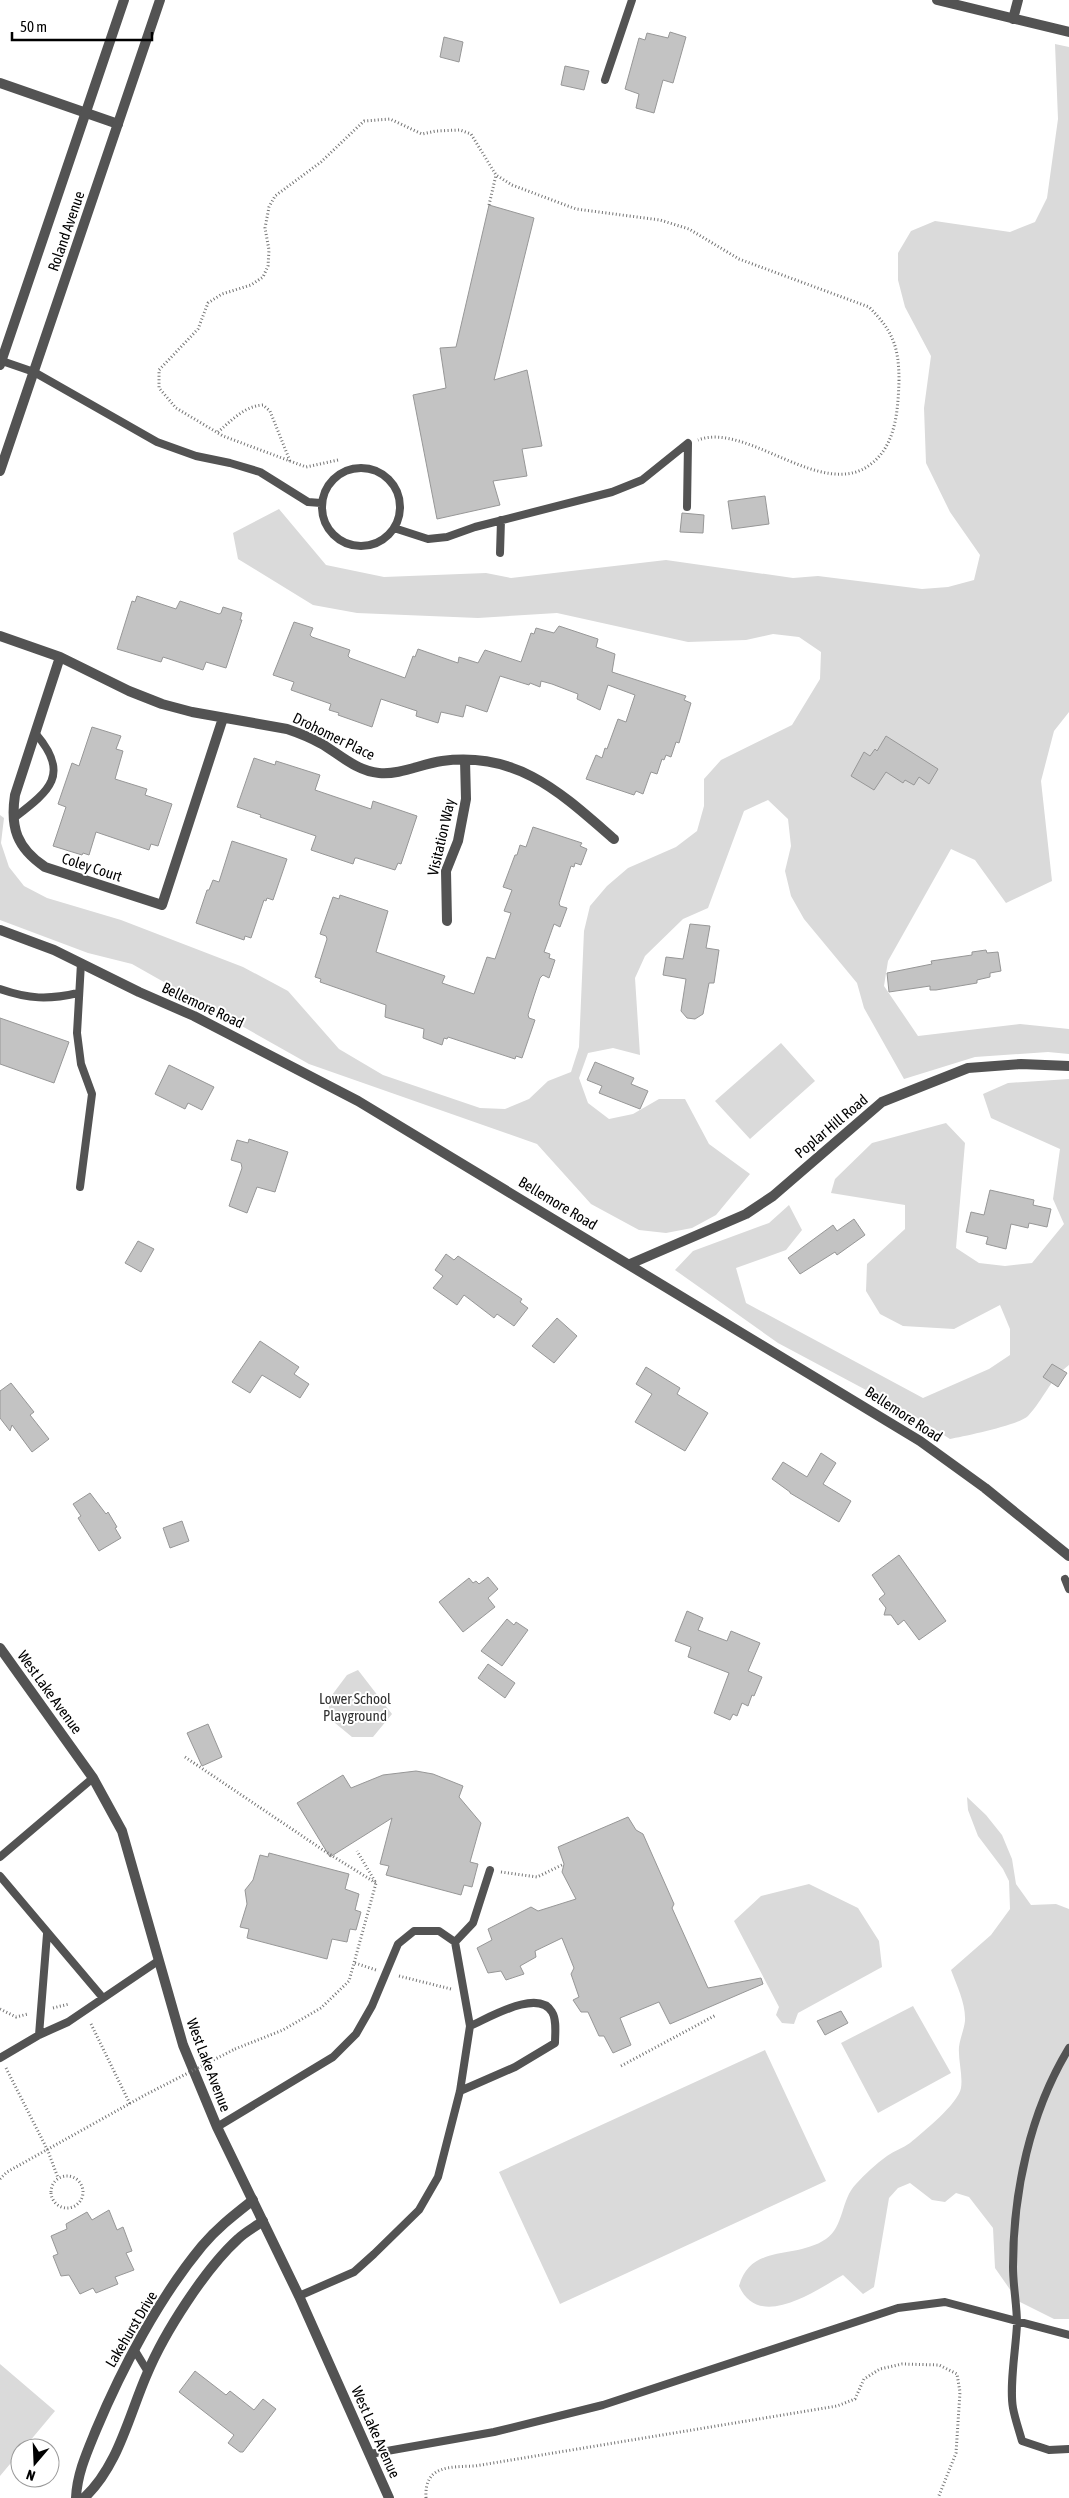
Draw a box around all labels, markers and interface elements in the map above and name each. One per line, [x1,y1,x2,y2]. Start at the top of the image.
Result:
scale bar [12,10,152,42]
text: 50 m [20,18,47,35]
street label: Roland Avenue [44,189,88,273]
street label: Drohomer Place [290,709,378,763]
street label: Visitation Way [424,797,458,877]
street label: Coley Court [60,849,124,885]
street label: Bellemore Road [159,979,247,1031]
street label: Poplar Hill Road [791,1091,871,1161]
street label: Bellemore Road [516,1173,600,1233]
street label: Bellemore Road [862,1383,946,1445]
street label: West Lake Avenue [14,1647,86,1737]
park label: Lower School Playground [319,1690,391,1724]
street label: West Lake Avenue [183,2016,235,2114]
street label: Lakehurst Drive [102,2288,160,2370]
street label: West Lake Avenue [348,2384,404,2481]
north arrow [10,2438,60,2488]
text: N [24,2466,37,2484]

